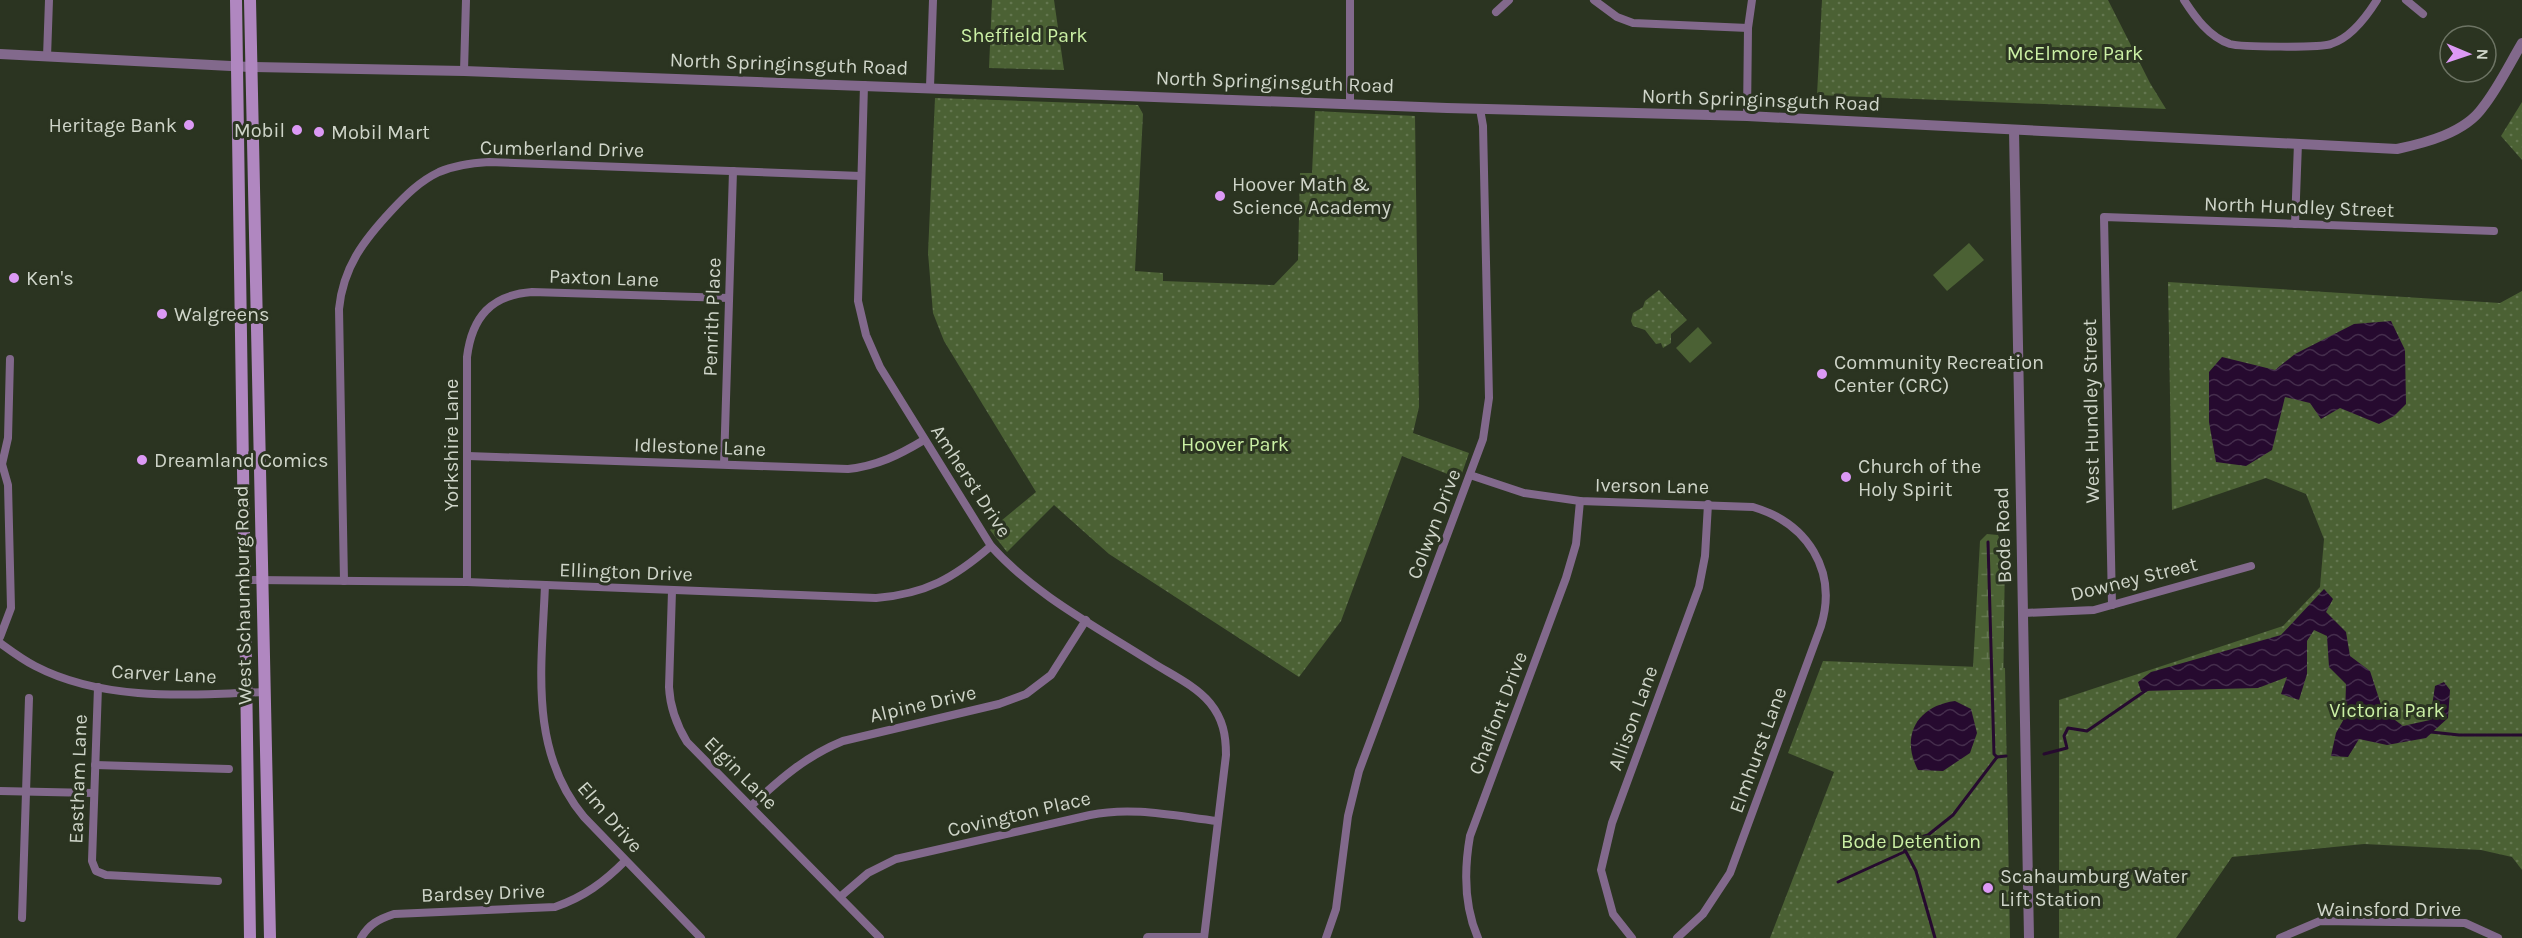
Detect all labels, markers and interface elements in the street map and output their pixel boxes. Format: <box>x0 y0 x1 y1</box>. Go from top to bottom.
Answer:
park label: Sheffield Park <box>960 24 1088 47</box>
north arrow <box>2438 24 2498 84</box>
park label: McElmore Park <box>2007 42 2143 65</box>
street label: North Springinsguth Road <box>669 48 909 80</box>
text: N <box>2473 48 2492 61</box>
street label: North Springinsguth Road <box>1155 66 1395 98</box>
street label: North Springinsguth Road <box>1641 84 1881 116</box>
place label: Heritage Bank <box>49 114 177 137</box>
marker: Heritage Bank <box>182 118 196 132</box>
place label: Mobil <box>234 119 285 142</box>
place label: Mobil Mart <box>331 121 430 144</box>
marker: Mobil <box>290 123 304 137</box>
marker: Mobil Mart <box>312 125 326 139</box>
street label: Cumberland Drive <box>480 136 644 162</box>
place label: Hoover Math & Science Academy <box>1232 173 1391 219</box>
marker: Hoover Math & Science Academy <box>1213 189 1227 203</box>
street label: North Hundley Street <box>2203 192 2395 222</box>
street label: Penrith Place <box>698 257 726 377</box>
street label: Paxton Lane <box>548 265 660 291</box>
place label: Ken's <box>26 267 74 290</box>
marker: Ken's <box>7 271 21 285</box>
place label: Walgreens <box>174 303 270 326</box>
marker: Walgreens <box>155 307 169 321</box>
street label: West Hundley Street <box>2078 318 2104 503</box>
place label: Community Recreation Center (CRC) <box>1834 351 2044 397</box>
marker: Community Recreation Center (CRC) <box>1815 367 1829 381</box>
street label: Yorkshire Lane <box>440 379 463 511</box>
street label: Amherst Drive <box>926 421 1016 541</box>
street label: Idlestone Lane <box>634 433 766 461</box>
park label: Hoover Park <box>1181 433 1289 456</box>
place label: Dreamland Comics <box>154 449 328 472</box>
marker: Dreamland Comics <box>135 453 149 467</box>
place label: Church of the Holy Spirit <box>1858 455 1981 501</box>
street label: Colwyn Drive <box>1402 466 1466 582</box>
marker: Church of the Holy Spirit <box>1839 470 1853 484</box>
street label: Iverson Lane <box>1595 474 1709 498</box>
street label: West Schaumburg Road <box>230 485 256 705</box>
street label: Bode Road <box>1990 486 2016 584</box>
street label: Downey Street <box>2068 552 2200 606</box>
street label: Ellington Drive <box>559 558 693 586</box>
street label: Chalfont Drive <box>1464 648 1532 778</box>
street label: Carver Lane <box>111 660 217 688</box>
street label: Allison Lane <box>1603 663 1663 773</box>
street label: Alpine Drive <box>868 681 978 727</box>
street label: Elmhurst Lane <box>1725 684 1791 816</box>
park label: Victoria Park <box>2329 699 2445 722</box>
street label: Eastham Lane <box>64 714 92 844</box>
street label: Elgin Lane <box>700 732 782 814</box>
street label: Elm Drive <box>573 777 647 857</box>
street label: Covington Place <box>945 786 1093 842</box>
park label: Bode Detention <box>1841 830 1981 853</box>
place label: Scahaumburg Water Lift Station <box>2000 865 2188 911</box>
street label: Bardsey Drive <box>421 879 545 907</box>
marker: Scahaumburg Water Lift Station <box>1981 881 1995 895</box>
street label: Wainsford Drive <box>2317 898 2461 921</box>

